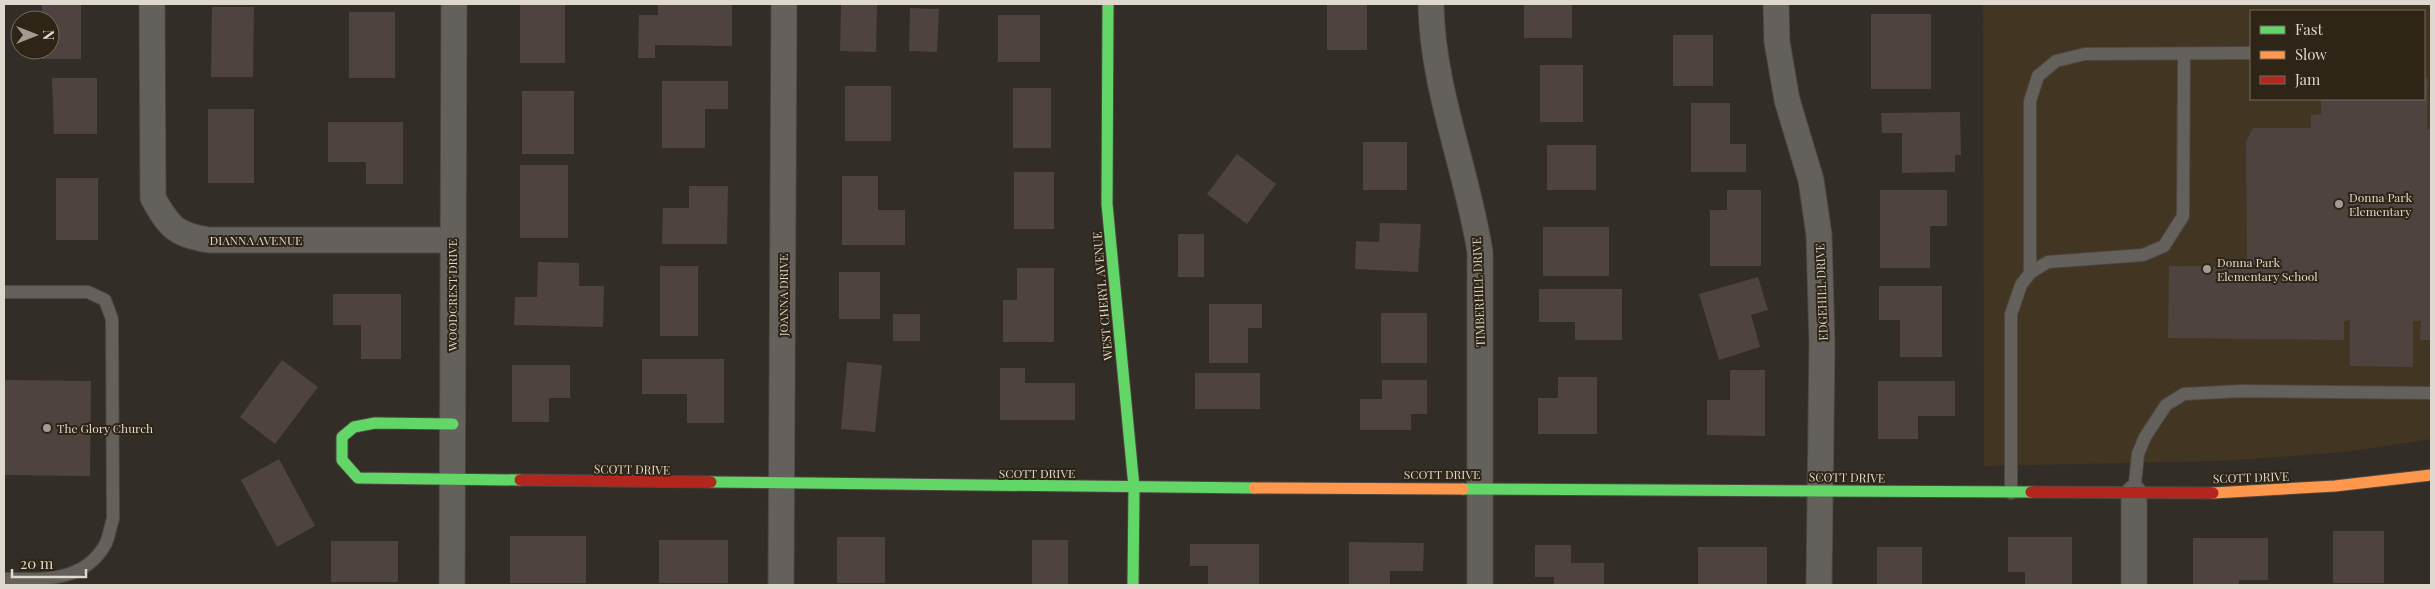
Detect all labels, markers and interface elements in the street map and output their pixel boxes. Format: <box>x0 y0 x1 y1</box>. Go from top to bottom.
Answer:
north arrow <box>10 10 60 60</box>
legend <box>2250 10 2425 100</box>
text: Fast <box>2295 19 2324 39</box>
text: N <box>39 30 58 40</box>
text: Slow <box>2295 44 2327 64</box>
text: Jam <box>2294 69 2321 89</box>
place label: Donna Park Elementary <box>2349 189 2412 219</box>
marker: Donna Park Elementary <box>2333 198 2345 210</box>
street label: WEST CHERYL AVENUE <box>1088 231 1116 362</box>
street label: DIANNA AVENUE <box>210 232 302 248</box>
street label: TIMBERHILL DRIVE <box>1468 237 1488 347</box>
street label: WOODCREST DRIVE <box>444 239 460 352</box>
street label: EDGEHILL DRIVE <box>1811 243 1831 341</box>
street label: JOANNA DRIVE <box>775 254 791 337</box>
place label: Donna Park Elementary School <box>2217 254 2318 284</box>
marker: Donna Park Elementary School <box>2201 263 2213 275</box>
place label: The Glory Church <box>57 420 153 436</box>
marker: The Glory Church <box>41 422 53 434</box>
street label: SCOTT DRIVE <box>594 460 670 478</box>
street label: SCOTT DRIVE <box>999 465 1075 481</box>
street label: SCOTT DRIVE <box>1404 466 1480 482</box>
street label: SCOTT DRIVE <box>1809 468 1885 486</box>
street label: SCOTT DRIVE <box>2212 468 2290 486</box>
scale bar <box>12 546 86 578</box>
text: 20 m <box>20 553 54 573</box>

